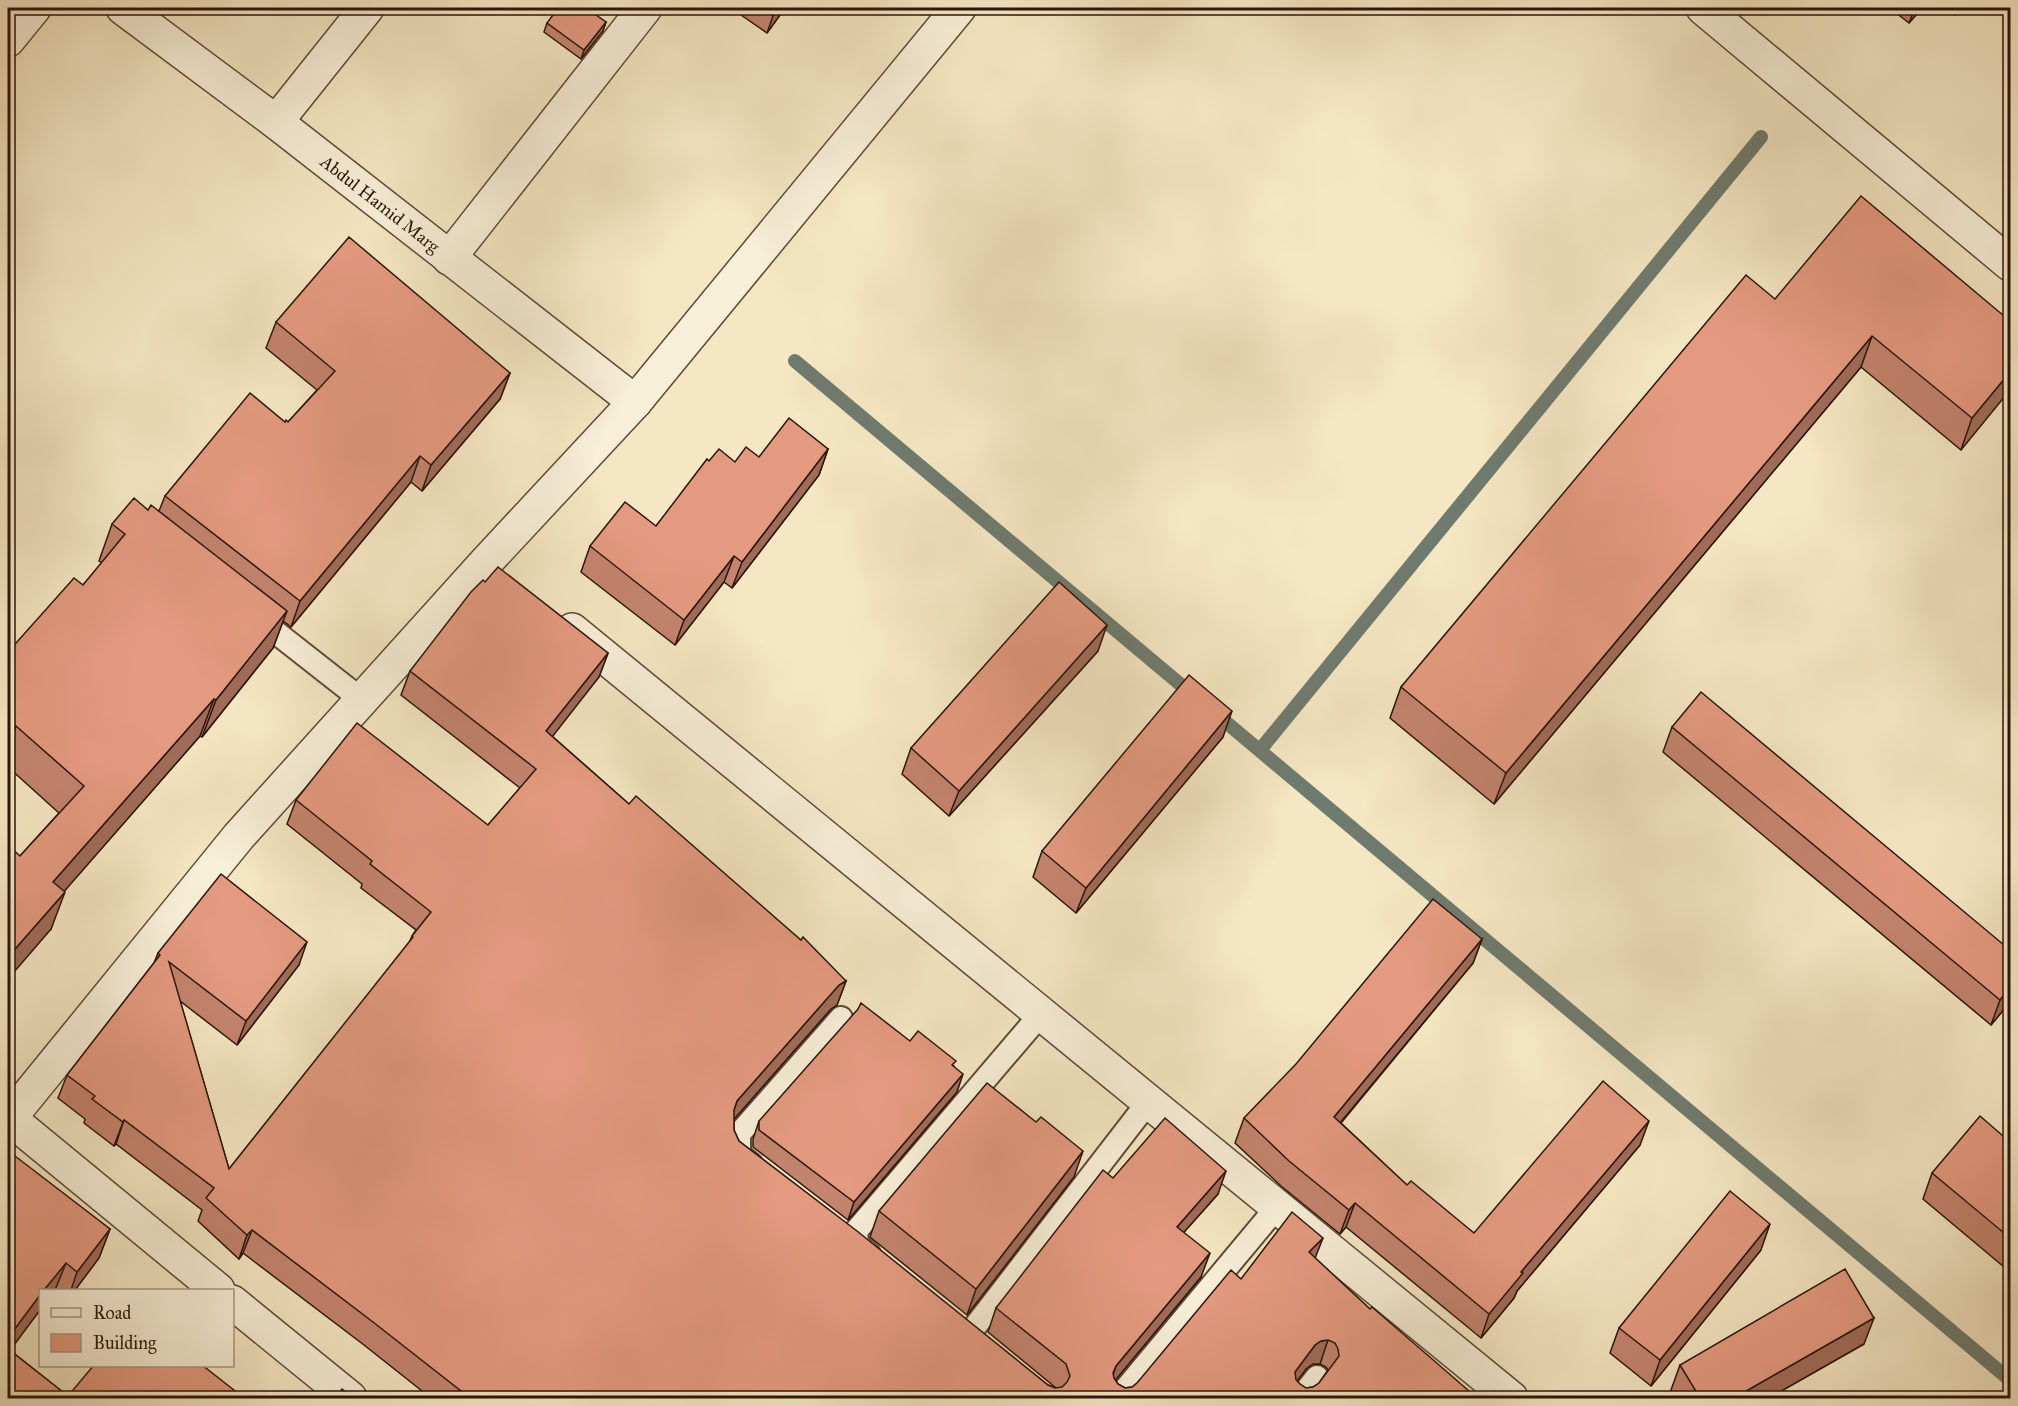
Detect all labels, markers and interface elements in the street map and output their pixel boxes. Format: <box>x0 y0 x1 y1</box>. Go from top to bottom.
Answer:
street label: Abdul Hamid Marg <box>314 150 445 259</box>
legend <box>39 1289 234 1367</box>
text: Road <box>93 1302 131 1324</box>
text: Building <box>93 1332 157 1355</box>

